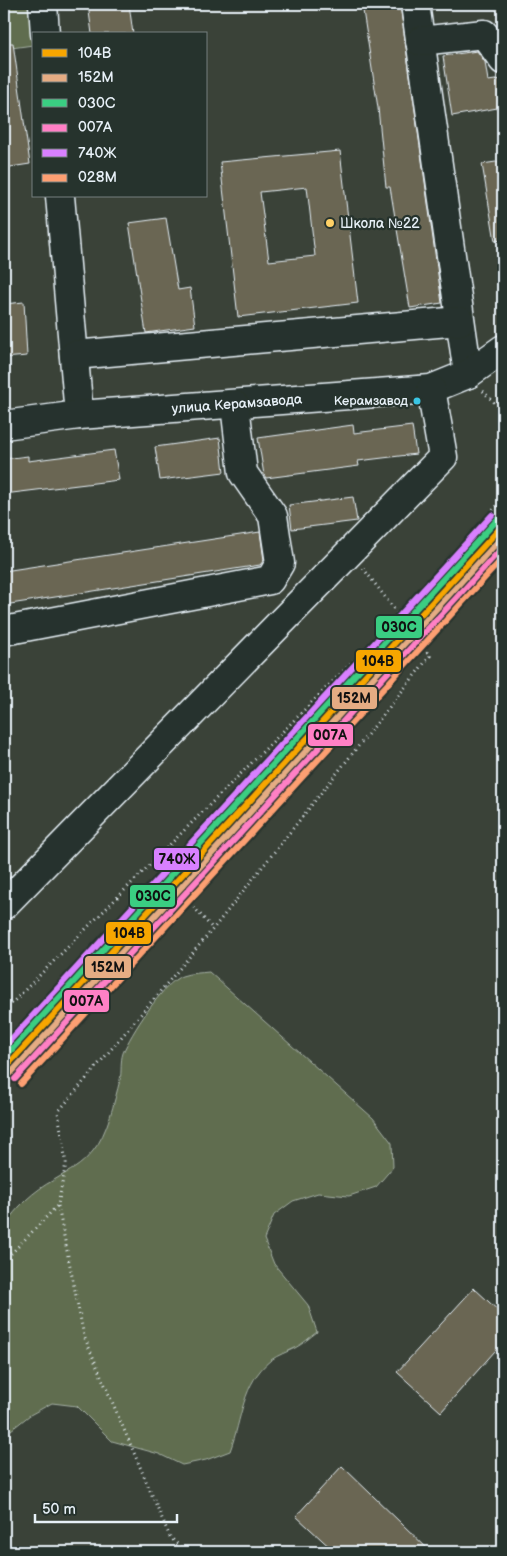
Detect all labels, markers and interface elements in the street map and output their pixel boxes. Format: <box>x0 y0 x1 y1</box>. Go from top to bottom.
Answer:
legend <box>32 32 208 198</box>
text: 104В <box>78 44 112 63</box>
text: 152М <box>78 68 114 87</box>
text: 030C <box>78 94 116 113</box>
text: 007А <box>78 118 113 137</box>
text: 740Ж <box>78 144 116 163</box>
text: 028М <box>78 168 117 187</box>
place label: Школа №22 <box>340 215 420 232</box>
marker: Школа №22 <box>324 217 336 229</box>
street label: улица Керамзавода <box>171 390 304 417</box>
place label: Керамзавод <box>334 393 408 409</box>
marker: Керамзавод <box>412 396 422 406</box>
line badge: 030C <box>375 615 423 639</box>
text: 030C <box>381 619 417 636</box>
line badge: 104В <box>355 649 402 673</box>
text: 104В <box>362 653 394 670</box>
line badge: 152М <box>331 686 378 710</box>
text: 152М <box>337 690 371 707</box>
line badge: 007А <box>307 723 354 747</box>
text: 007А <box>313 727 347 744</box>
line badge: 740Ж <box>153 847 200 871</box>
text: 740Ж <box>158 851 196 868</box>
line badge: 030C <box>129 884 176 908</box>
text: 030C <box>135 888 171 905</box>
line badge: 104В <box>105 921 152 945</box>
text: 104В <box>113 925 145 942</box>
line badge: 152М <box>84 955 132 979</box>
text: 152М <box>91 959 125 976</box>
line badge: 007А <box>63 989 110 1013</box>
text: 007А <box>69 993 103 1010</box>
scale bar <box>35 1491 178 1523</box>
text: 50 m <box>42 1500 76 1519</box>

